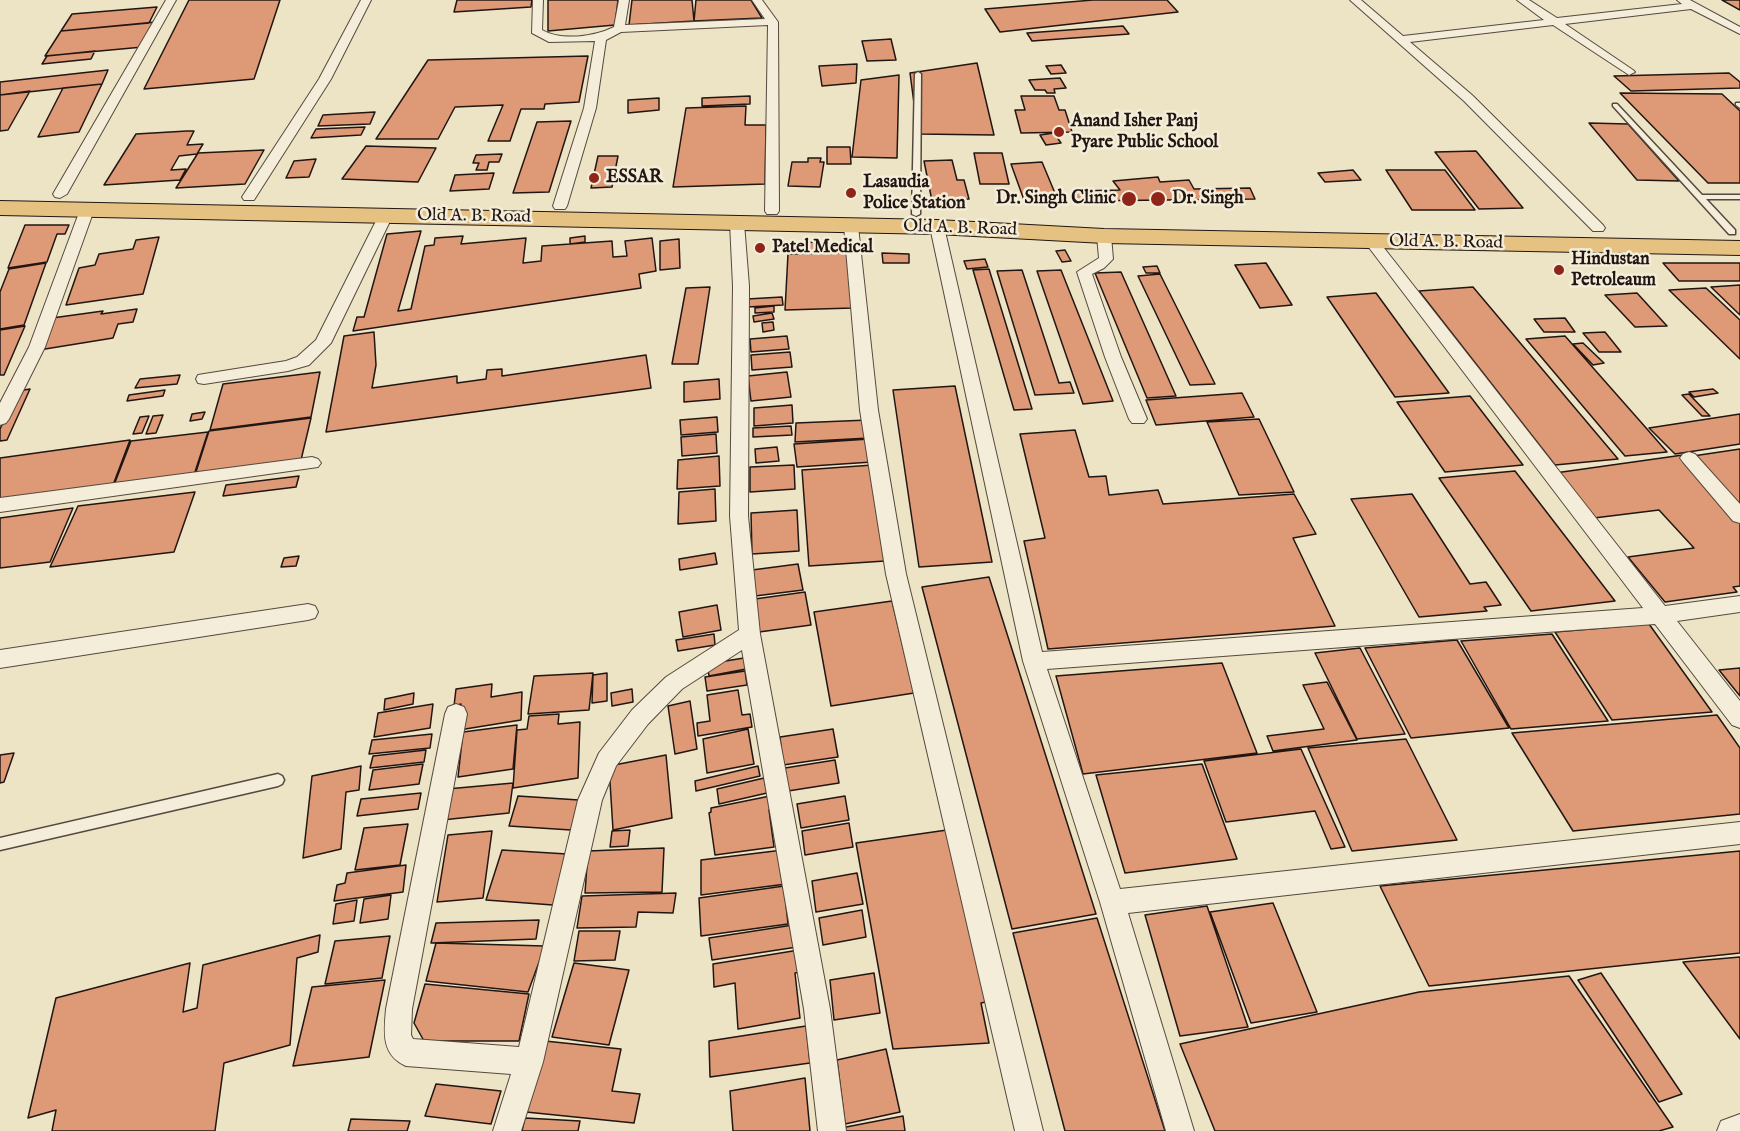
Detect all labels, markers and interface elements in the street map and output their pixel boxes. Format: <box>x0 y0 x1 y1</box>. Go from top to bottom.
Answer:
place label: Anand Isher Panj Pyare Public School <box>1071 111 1218 154</box>
marker: Anand Isher Panj Pyare Public School <box>1052 125 1066 139</box>
place label: ESSAR <box>606 167 663 189</box>
marker: ESSAR <box>587 171 601 185</box>
place label: Lasaudia Police Station <box>863 172 966 214</box>
marker: Lasaudia Police Station <box>844 186 858 200</box>
place label: Dr. Singh Clinic <box>996 188 1116 210</box>
place label: Dr. Singh <box>1172 188 1244 210</box>
marker: Dr. Singh Clinic <box>1120 190 1138 208</box>
marker: Dr. Singh <box>1149 190 1167 208</box>
street label: Old A. B. Road <box>417 205 531 229</box>
street label: Old A. B. Road <box>903 216 1017 242</box>
street label: Old A. B. Road <box>1389 231 1503 255</box>
place label: Patel Medical <box>772 237 873 259</box>
marker: Patel Medical <box>753 241 767 255</box>
place label: Hindustan Petroleaum <box>1571 249 1656 292</box>
marker: Hindustan Petroleaum <box>1552 263 1566 277</box>

